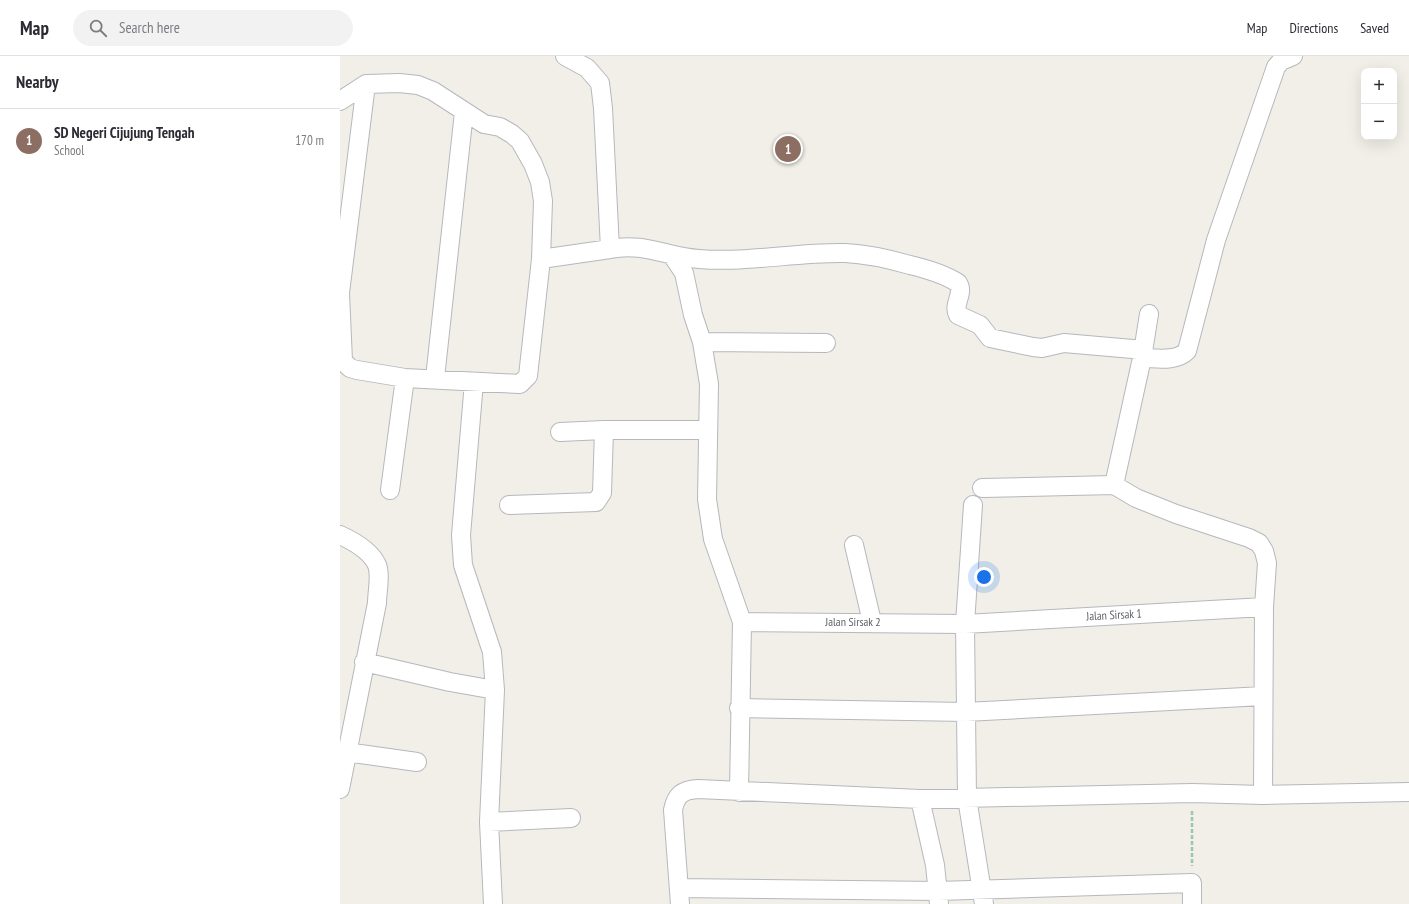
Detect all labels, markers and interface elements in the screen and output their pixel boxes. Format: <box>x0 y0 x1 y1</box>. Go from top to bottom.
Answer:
search box <box>73 10 353 46</box>
text: Map <box>20 16 49 40</box>
icon: search <box>87 17 109 39</box>
text: Search here <box>119 18 180 37</box>
text: Map <box>1247 19 1267 37</box>
text: Directions <box>1289 19 1338 37</box>
text: Saved <box>1360 19 1389 37</box>
map controls <box>1361 68 1397 140</box>
button: + <box>1361 68 1397 104</box>
text: Nearby <box>16 71 59 93</box>
button: − <box>1361 104 1397 140</box>
text: SD Negeri Cijujung Tengah <box>54 123 194 142</box>
text: 1 <box>26 132 32 149</box>
text: 170 m <box>295 132 324 149</box>
pin: 1 <box>775 134 801 164</box>
text: School <box>54 142 84 159</box>
your location <box>974 567 994 587</box>
street label: Jalan Sirsak 1 <box>1085 606 1142 623</box>
street label: Jalan Sirsak 2 <box>824 614 881 629</box>

